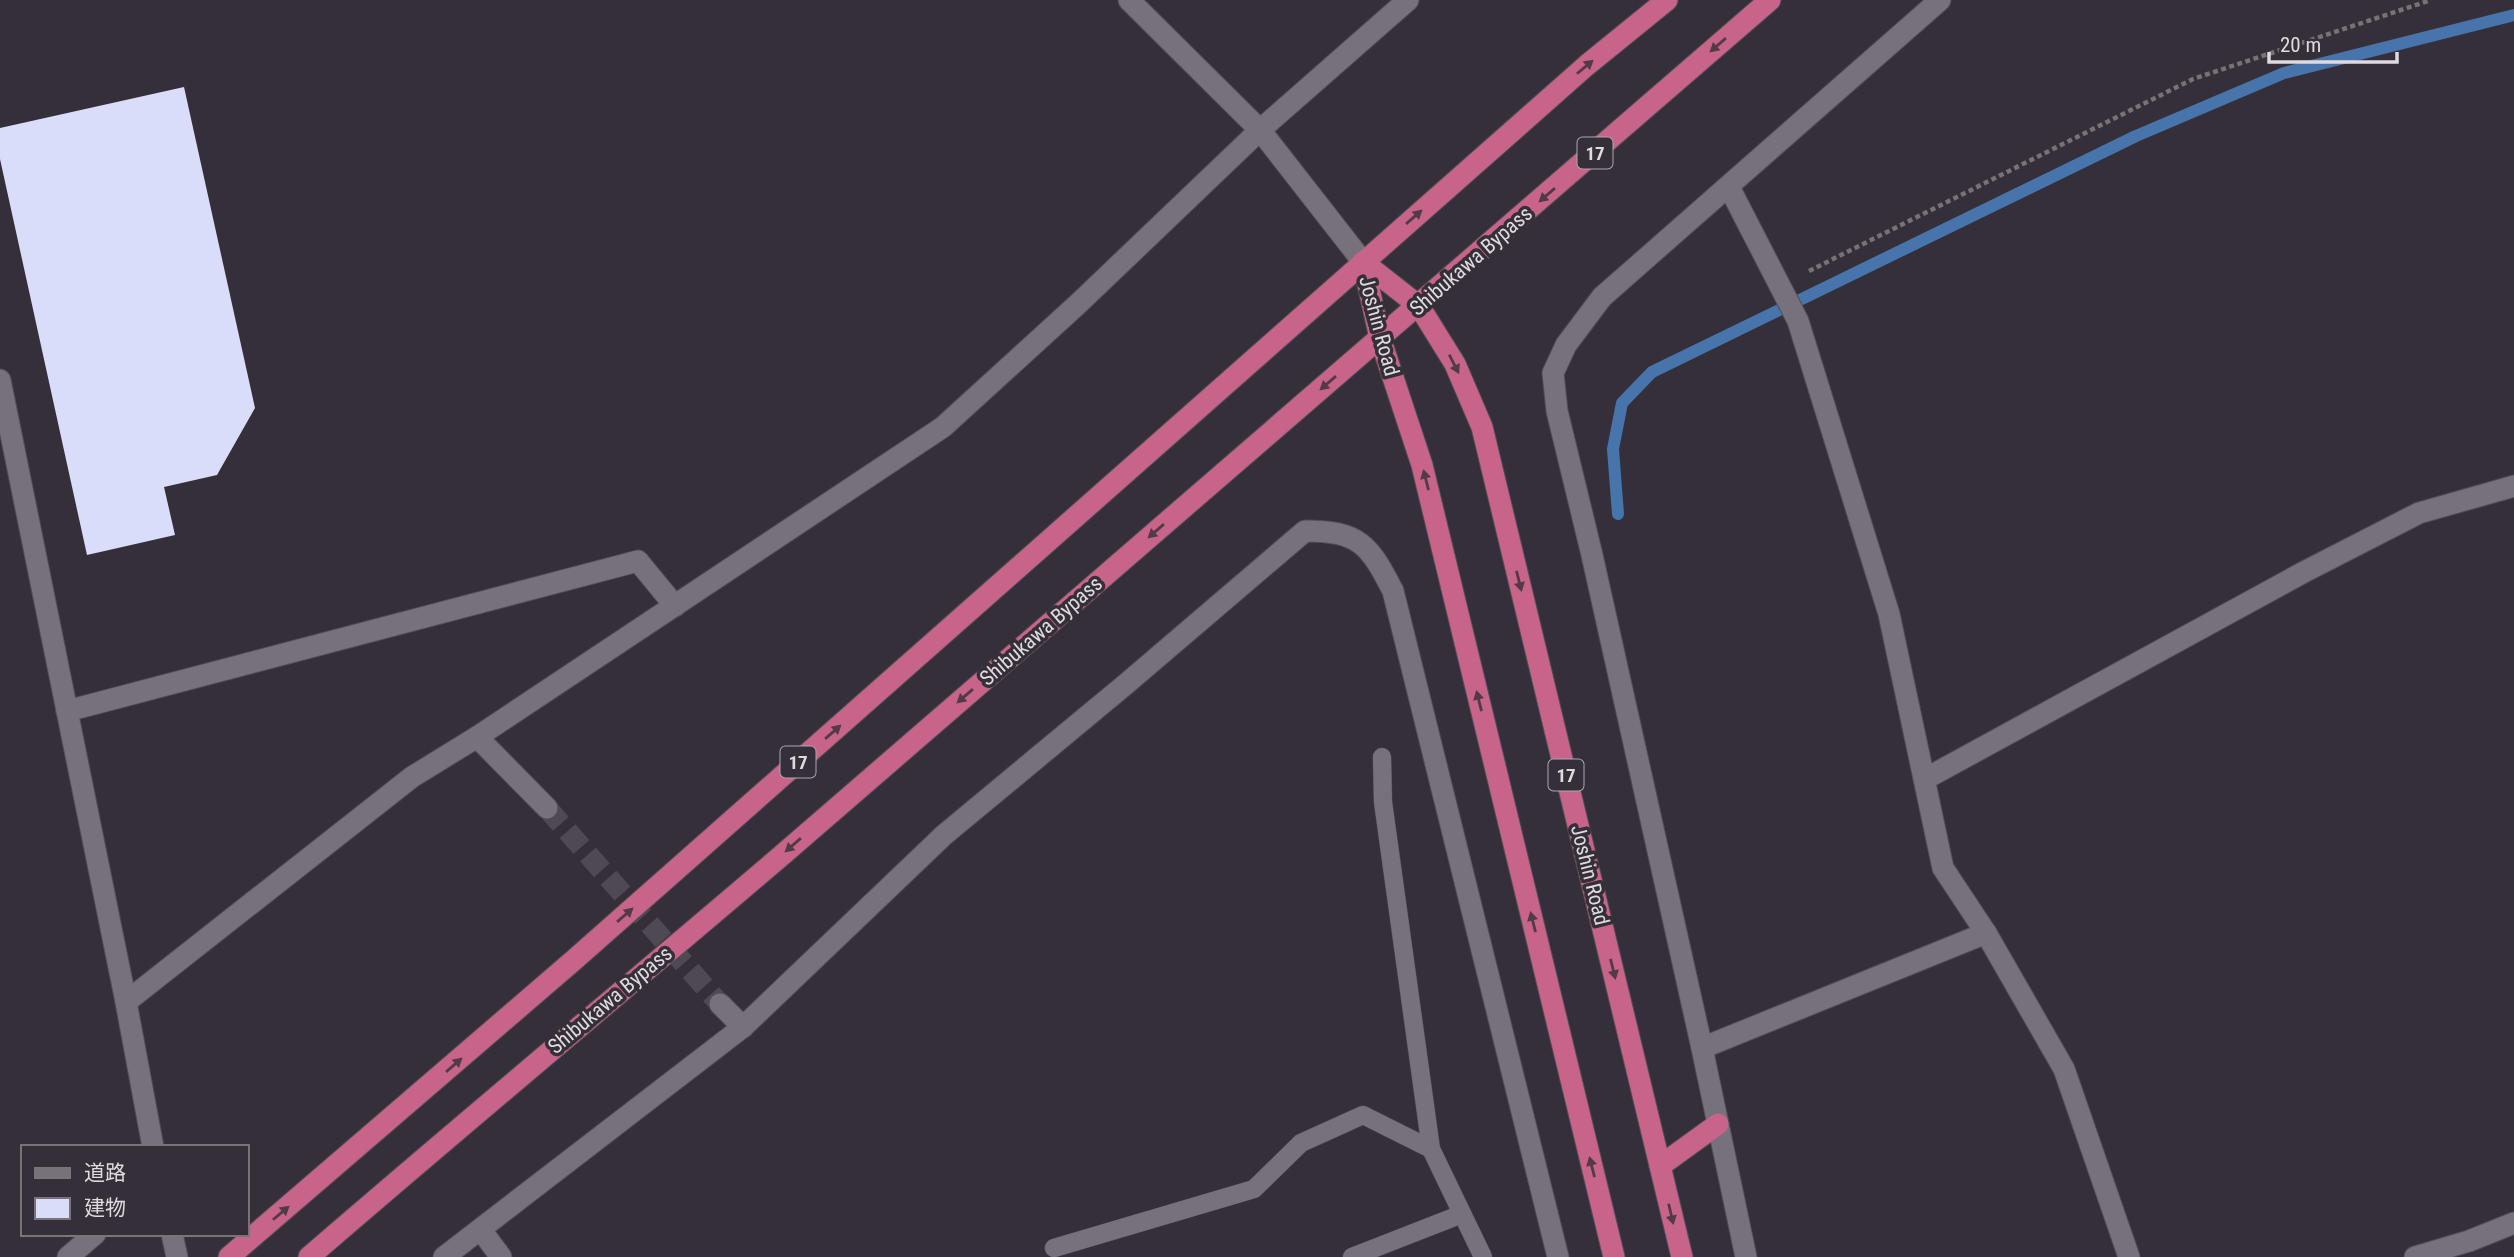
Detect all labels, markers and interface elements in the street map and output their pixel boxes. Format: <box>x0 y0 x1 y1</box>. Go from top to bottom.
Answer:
scale bar <box>2269 21 2397 65</box>
text: 20 m <box>2280 33 2321 57</box>
one-way arrow <box>1709 37 1727 53</box>
one-way arrow <box>1576 60 1594 75</box>
road number: 17 <box>1578 138 1612 168</box>
one-way arrow <box>1538 187 1556 203</box>
street label: Shibukawa Bypass <box>1405 201 1537 321</box>
one-way arrow <box>1405 209 1423 225</box>
street label: Joshin Road <box>1354 273 1404 379</box>
one-way arrow <box>1449 354 1460 374</box>
one-way arrow <box>1319 375 1337 391</box>
one-way arrow <box>1420 469 1431 491</box>
one-way arrow <box>1147 523 1165 539</box>
street label: Shibukawa Bypass <box>975 571 1107 691</box>
one-way arrow <box>1514 571 1525 593</box>
one-way arrow <box>957 688 974 703</box>
one-way arrow <box>1473 690 1484 712</box>
one-way arrow <box>824 724 842 740</box>
road number: 17 <box>780 747 816 778</box>
road number: 17 <box>1548 760 1584 790</box>
street label: Joshin Road <box>1566 822 1614 928</box>
one-way arrow <box>785 837 802 852</box>
one-way arrow <box>616 907 634 923</box>
one-way arrow <box>1527 911 1538 933</box>
street label: Shibukawa Bypass <box>543 941 677 1059</box>
one-way arrow <box>1607 958 1618 980</box>
one-way arrow <box>445 1057 463 1073</box>
legend <box>21 1145 248 1236</box>
one-way arrow <box>1586 1156 1597 1178</box>
text: 道路 <box>84 1161 126 1185</box>
text: 建物 <box>84 1196 126 1220</box>
one-way arrow <box>1666 1203 1677 1225</box>
one-way arrow <box>273 1206 290 1221</box>

